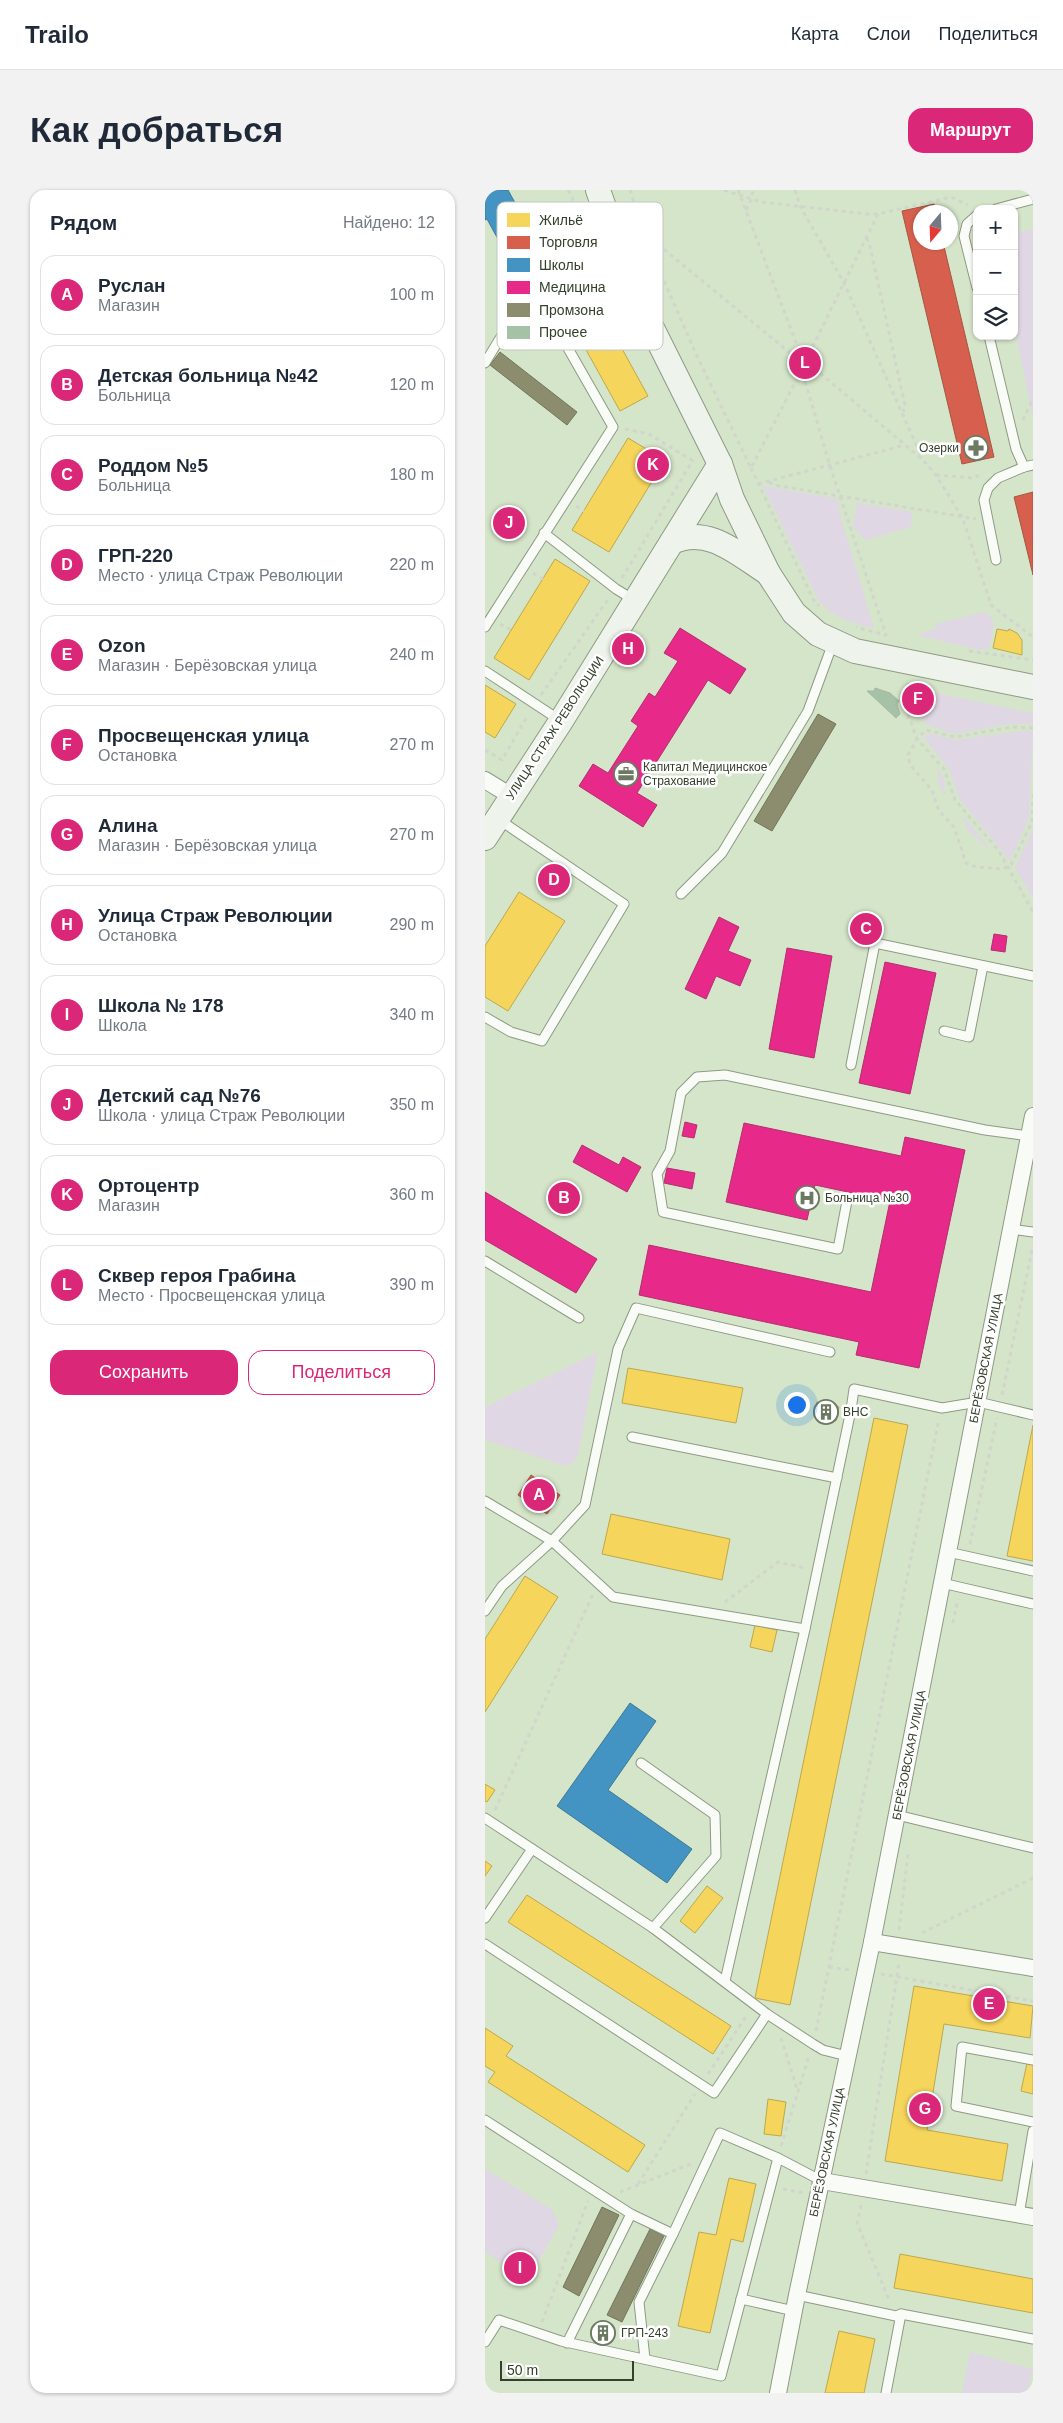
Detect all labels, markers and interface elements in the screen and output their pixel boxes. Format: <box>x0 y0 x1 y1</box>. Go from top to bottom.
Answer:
text: Trailo <box>25 21 89 48</box>
text: Карта <box>791 24 839 44</box>
text: Слои <box>867 24 911 44</box>
text: Поделиться <box>939 24 1038 44</box>
button: Маршрут <box>908 108 1033 153</box>
text: Как добраться <box>30 110 283 149</box>
legend <box>497 202 663 350</box>
north arrow <box>913 205 958 250</box>
map controls <box>973 205 1018 340</box>
button: + <box>973 205 1018 250</box>
text: Рядом <box>50 211 117 234</box>
text: Жильё <box>539 212 583 228</box>
text: Найдено: 12 <box>343 214 435 231</box>
text: Торговля <box>539 234 597 250</box>
button: − <box>973 250 1018 295</box>
text: Школы <box>539 257 584 273</box>
text: Руслан <box>98 275 165 296</box>
text: Медицина <box>539 279 606 295</box>
text: A <box>61 286 73 303</box>
text: 100 m <box>390 286 434 303</box>
button: layers <box>973 295 1018 340</box>
text: Магазин <box>98 297 160 314</box>
text: Промзона <box>539 302 604 318</box>
text: Прочее <box>539 324 587 340</box>
pin: L <box>789 344 821 382</box>
text: Детская больница №42 <box>98 365 318 386</box>
text: B <box>61 376 73 393</box>
text: 120 m <box>390 376 434 393</box>
text: Больница <box>98 387 171 404</box>
pharmacy icon: Озерки <box>963 435 989 461</box>
place label: Озерки <box>919 441 959 455</box>
pin: K <box>637 446 669 484</box>
text: Роддом №5 <box>98 455 208 476</box>
text: C <box>61 466 73 483</box>
text: 180 m <box>390 466 434 483</box>
text: Больница <box>98 477 171 494</box>
pin: J <box>493 504 525 542</box>
text: ГРП-220 <box>98 545 173 566</box>
text: D <box>61 556 73 573</box>
text: 220 m <box>390 556 434 573</box>
text: Место · улица Страж Революции <box>98 567 343 584</box>
pin: H <box>612 630 644 668</box>
text: Ozon <box>98 635 146 656</box>
text: E <box>62 646 72 663</box>
text: 240 m <box>390 646 434 663</box>
street label: УЛИЦА СТРАЖ РЕВОЛЮЦИИ <box>503 654 607 802</box>
text: Магазин · Берёзовская улица <box>98 657 317 674</box>
pin: F <box>902 680 934 718</box>
text: Просвещенская улица <box>98 725 309 746</box>
text: F <box>62 736 72 753</box>
text: 270 m <box>390 736 434 753</box>
text: Остановка <box>98 747 177 764</box>
place label: Капитал Медицинское Страхование <box>643 760 768 788</box>
office icon: Капитал Медицинское Страхование <box>613 761 639 787</box>
text: Алина <box>98 815 158 836</box>
text: G <box>61 826 73 843</box>
text: 270 m <box>390 826 434 843</box>
text: Магазин · Берёзовская улица <box>98 837 317 854</box>
pin: D <box>538 861 570 899</box>
text: Улица Страж Революции <box>98 905 333 926</box>
pin: C <box>850 910 882 948</box>
text: H <box>61 916 73 933</box>
text: 290 m <box>390 916 434 933</box>
text: Остановка <box>98 927 177 944</box>
text: Школа № 178 <box>98 995 224 1016</box>
text: I <box>65 1006 69 1023</box>
text: 340 m <box>390 1006 434 1023</box>
text: Школа <box>98 1017 147 1034</box>
text: Детский сад №76 <box>98 1085 261 1106</box>
text: J <box>63 1096 71 1113</box>
text: 350 m <box>390 1096 434 1113</box>
text: Школа · улица Страж Революции <box>98 1107 345 1124</box>
text: Ортоцентр <box>98 1175 199 1196</box>
pin: B <box>548 1179 580 1217</box>
hospital icon: Больница №30 <box>794 1185 820 1211</box>
text: K <box>61 1186 73 1203</box>
text: 360 m <box>390 1186 434 1203</box>
place label: Больница №30 <box>825 1191 909 1205</box>
text: Магазин <box>98 1197 160 1214</box>
text: Сквер героя Грабина <box>98 1265 296 1286</box>
text: L <box>62 1276 72 1293</box>
text: 390 m <box>390 1276 434 1293</box>
text: Место · Просвещенская улица <box>98 1287 325 1304</box>
street label: БЕРЁЗОВСКАЯ УЛИЦА <box>967 1292 1005 1424</box>
button: Сохранить <box>50 1350 238 1395</box>
button: Поделиться <box>248 1350 435 1395</box>
your location <box>784 1392 810 1418</box>
building icon: ВНС <box>813 1399 839 1425</box>
place label: ВНС <box>843 1405 869 1419</box>
pin: A <box>523 1476 555 1514</box>
street label: БЕРЁЗОВСКАЯ УЛИЦА <box>890 1689 928 1821</box>
pin: E <box>973 1985 1005 2023</box>
street label: БЕРЁЗОВСКАЯ УЛИЦА <box>806 2086 848 2218</box>
pin: G <box>909 2090 941 2128</box>
pin: I <box>504 2249 536 2287</box>
building icon: ГРП-243 <box>590 2320 616 2346</box>
place label: ГРП-243 <box>621 2326 668 2340</box>
scale bar <box>500 2358 634 2381</box>
text: 50 m <box>507 2362 538 2378</box>

